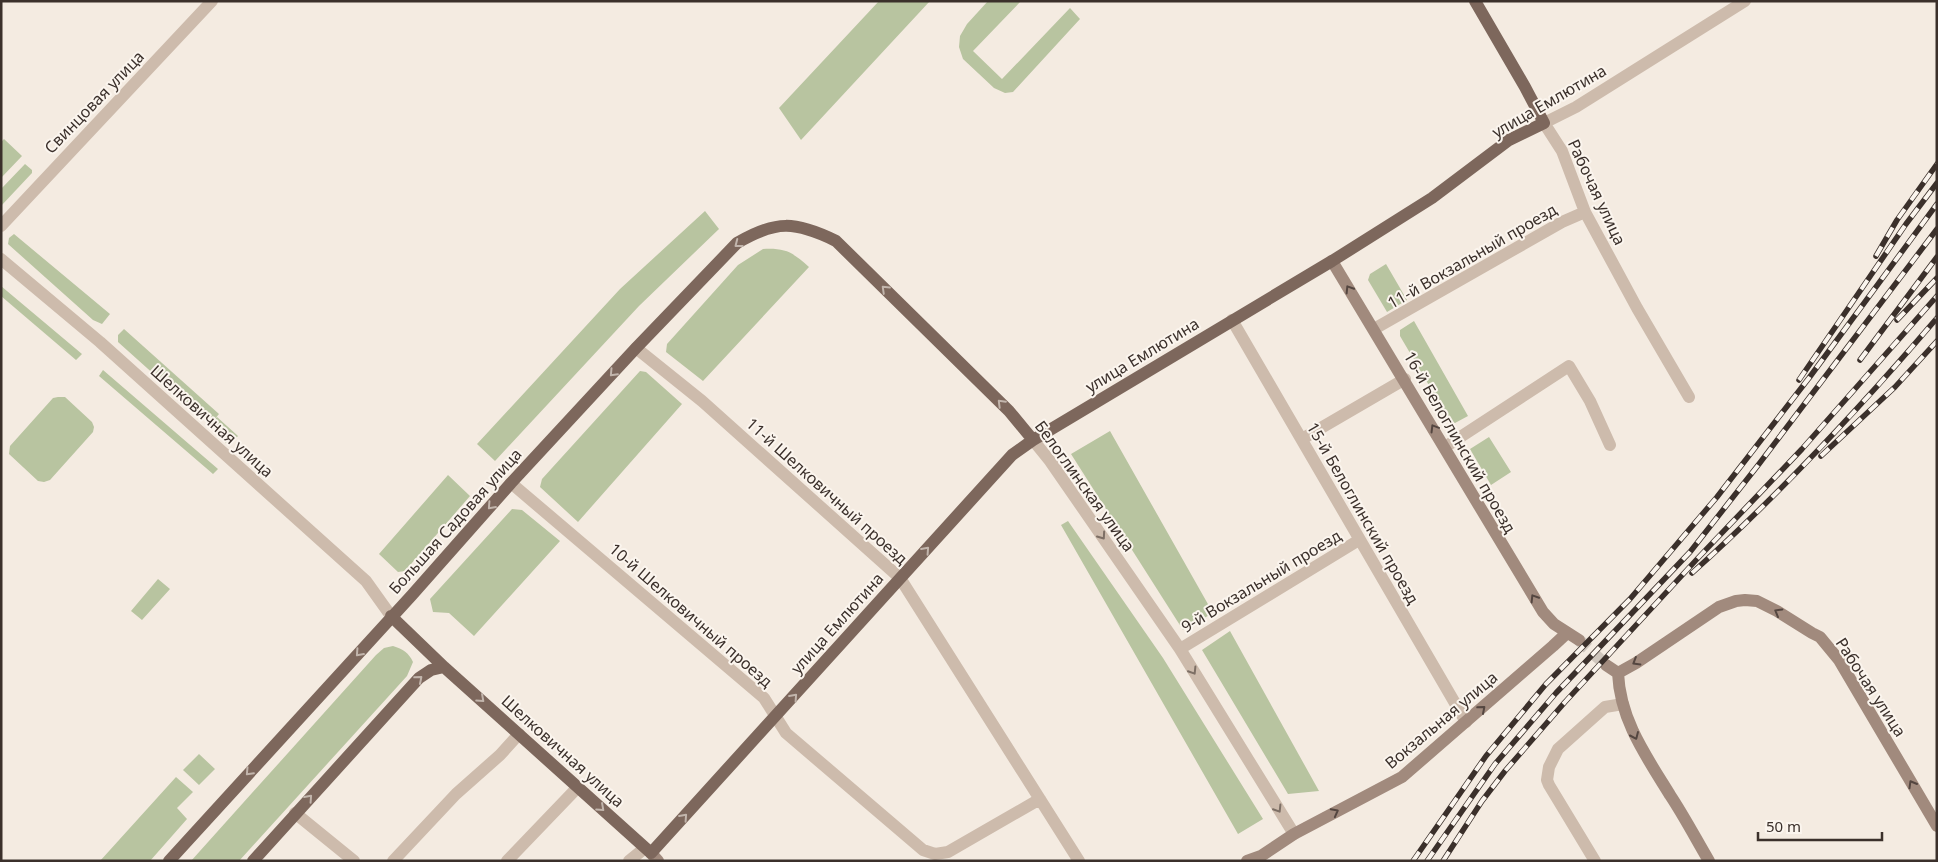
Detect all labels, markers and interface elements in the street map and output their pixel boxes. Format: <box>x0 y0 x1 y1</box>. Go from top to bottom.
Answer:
street label: Свинцовая улица <box>39 46 149 158</box>
street label: улица Емлютина <box>1488 59 1610 143</box>
street label: Рабочая улица <box>1563 136 1631 248</box>
street label: 11-й Вокзальный проезд <box>1383 198 1561 314</box>
one-way arrow <box>734 238 744 247</box>
one-way arrow <box>1346 285 1355 294</box>
one-way arrow <box>882 286 891 295</box>
street label: улица Емлютина <box>1081 312 1203 398</box>
street label: 16-й Белоглинский проезд <box>1399 347 1521 537</box>
street label: Шелковичная улица <box>146 360 278 482</box>
one-way arrow <box>610 368 619 377</box>
one-way arrow <box>998 400 1007 409</box>
street label: 11-й Шелковичный проезд <box>742 413 912 570</box>
street label: Белоглинская улица <box>1030 416 1140 556</box>
street label: 15-й Белоглинский проезд <box>1302 418 1424 608</box>
one-way arrow <box>1430 424 1440 433</box>
street label: Большая Садовая улица <box>384 443 526 599</box>
one-way arrow <box>488 500 497 509</box>
street label: 9-й Вокзальный проезд <box>1177 524 1345 638</box>
one-way arrow <box>1096 530 1105 540</box>
street label: 10-й Шелковичный проезд <box>605 538 778 692</box>
one-way arrow <box>920 546 929 555</box>
street label: улица Емлютина <box>786 568 888 678</box>
one-way arrow <box>1530 594 1540 603</box>
one-way arrow <box>1774 608 1783 618</box>
street label: Рабочая улица <box>1831 633 1911 741</box>
one-way arrow <box>356 647 365 656</box>
one-way arrow <box>1633 656 1642 666</box>
one-way arrow <box>1187 665 1196 674</box>
street label: Вокзальная улица <box>1380 666 1502 774</box>
one-way arrow <box>413 676 422 685</box>
street label: Шелковичная улица <box>497 690 629 812</box>
one-way arrow <box>475 693 484 702</box>
one-way arrow <box>788 693 797 702</box>
one-way arrow <box>1476 706 1485 715</box>
one-way arrow <box>1629 731 1639 740</box>
one-way arrow <box>246 766 255 775</box>
one-way arrow <box>1909 780 1919 789</box>
one-way arrow <box>303 795 312 804</box>
one-way arrow <box>596 802 605 811</box>
one-way arrow <box>1272 804 1282 813</box>
one-way arrow <box>1330 808 1339 818</box>
scale bar <box>1758 810 1882 842</box>
one-way arrow <box>678 813 687 822</box>
text: 50 m <box>1766 816 1801 836</box>

